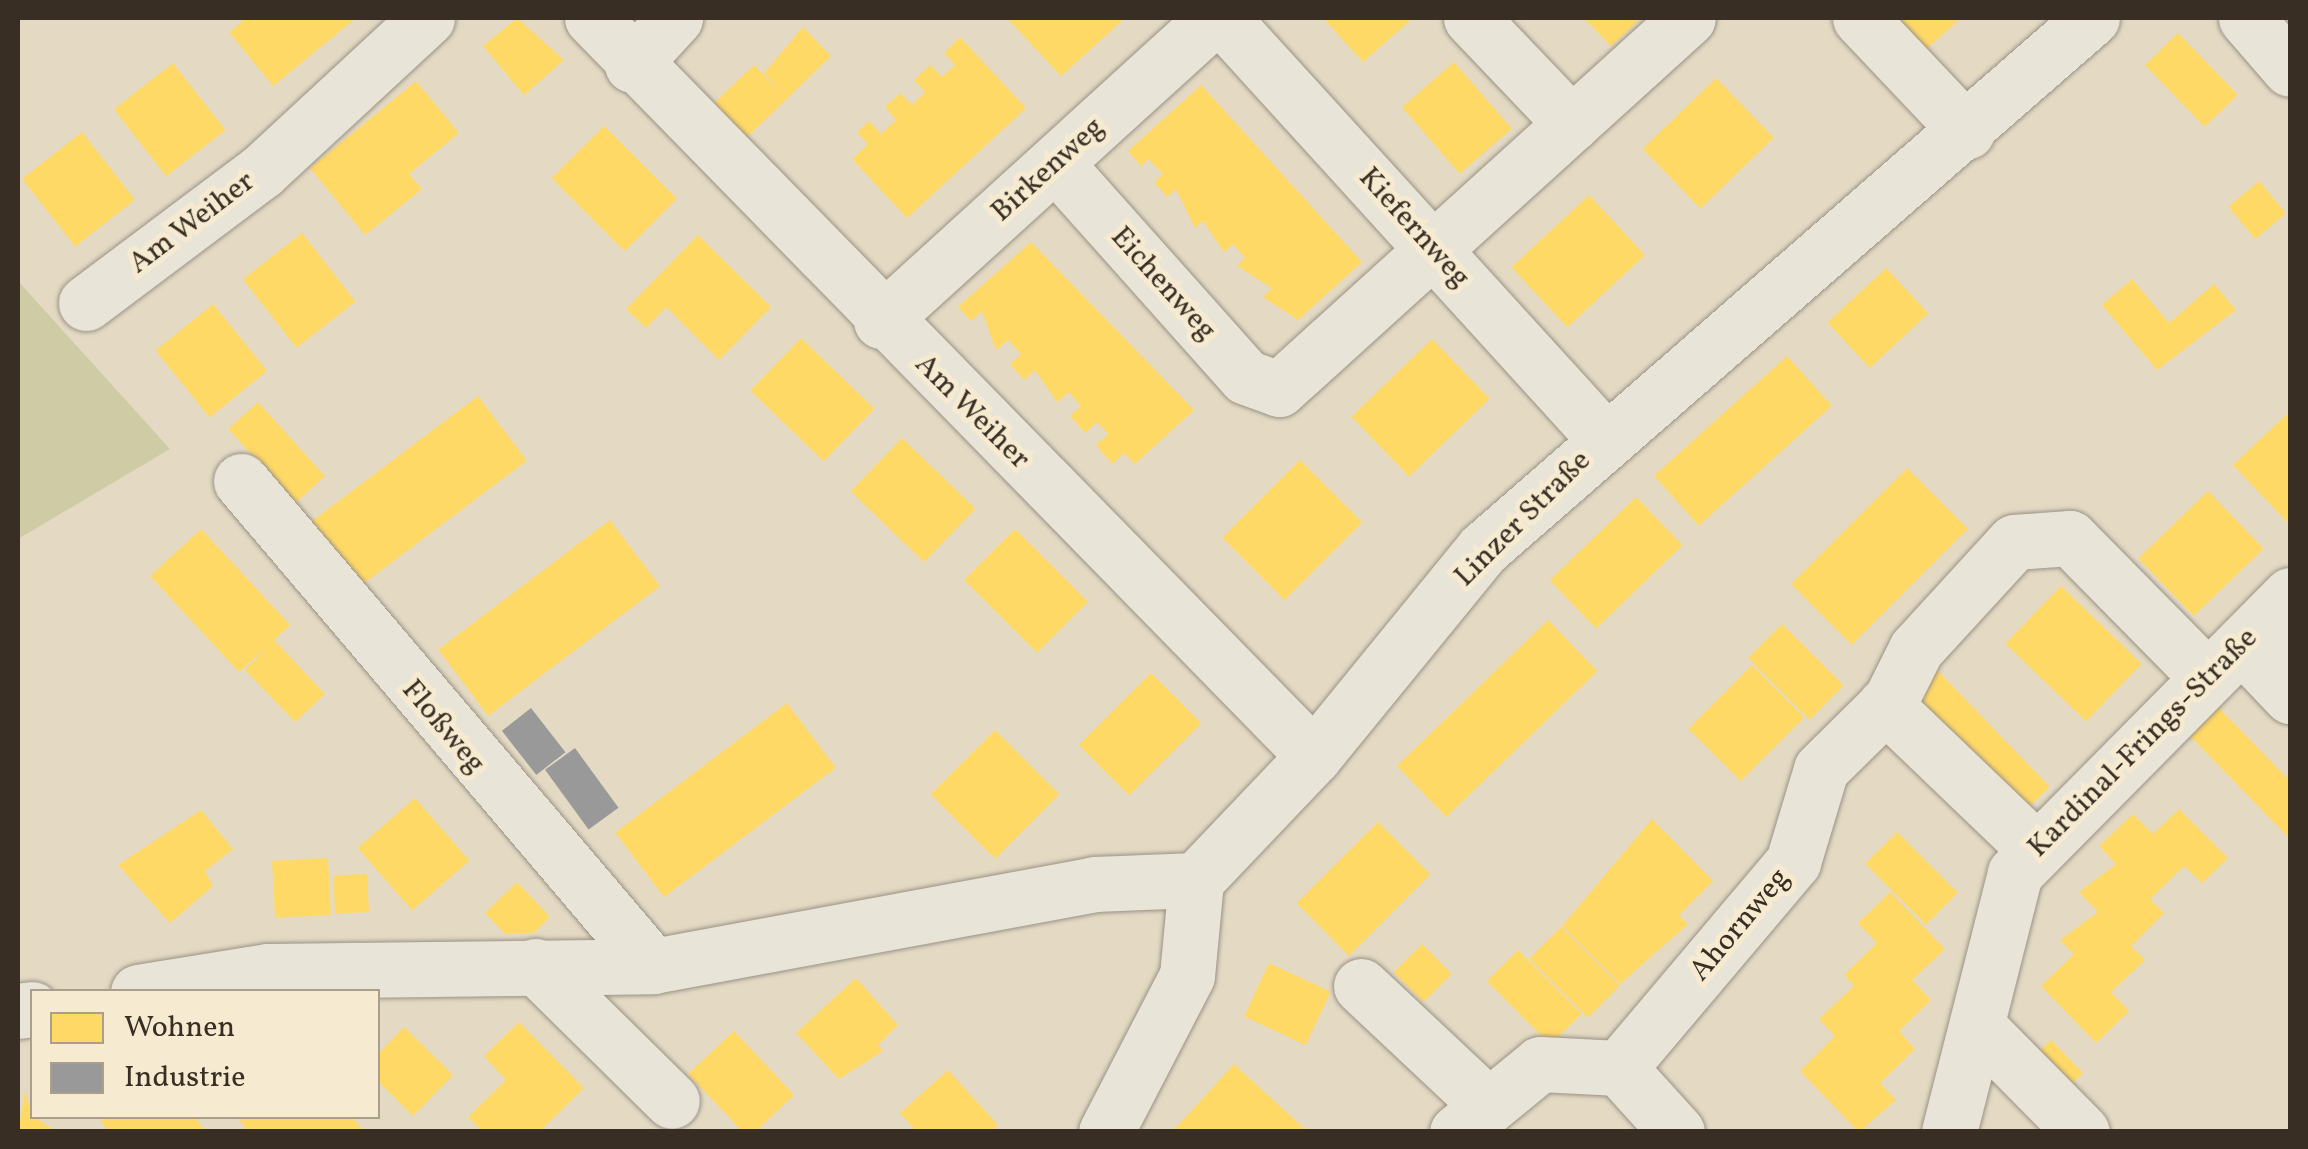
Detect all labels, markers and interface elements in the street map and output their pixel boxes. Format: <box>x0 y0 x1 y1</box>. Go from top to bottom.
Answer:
street label: Birkenweg <box>984 110 1112 230</box>
street label: Kiefernweg <box>1350 160 1478 296</box>
street label: Am Weiher <box>122 164 262 282</box>
street label: Eichenweg <box>1102 220 1224 348</box>
street label: Am Weiher <box>906 346 1038 478</box>
street label: Linzer Straße <box>1447 443 1599 595</box>
street label: Kardinal-Frings-Straße <box>2021 621 2265 865</box>
street label: Floßweg <box>393 673 493 781</box>
street label: Ahornweg <box>1682 861 1798 989</box>
legend <box>30 989 380 1119</box>
text: Wohnen <box>124 1007 235 1049</box>
text: Industrie <box>124 1057 246 1099</box>

